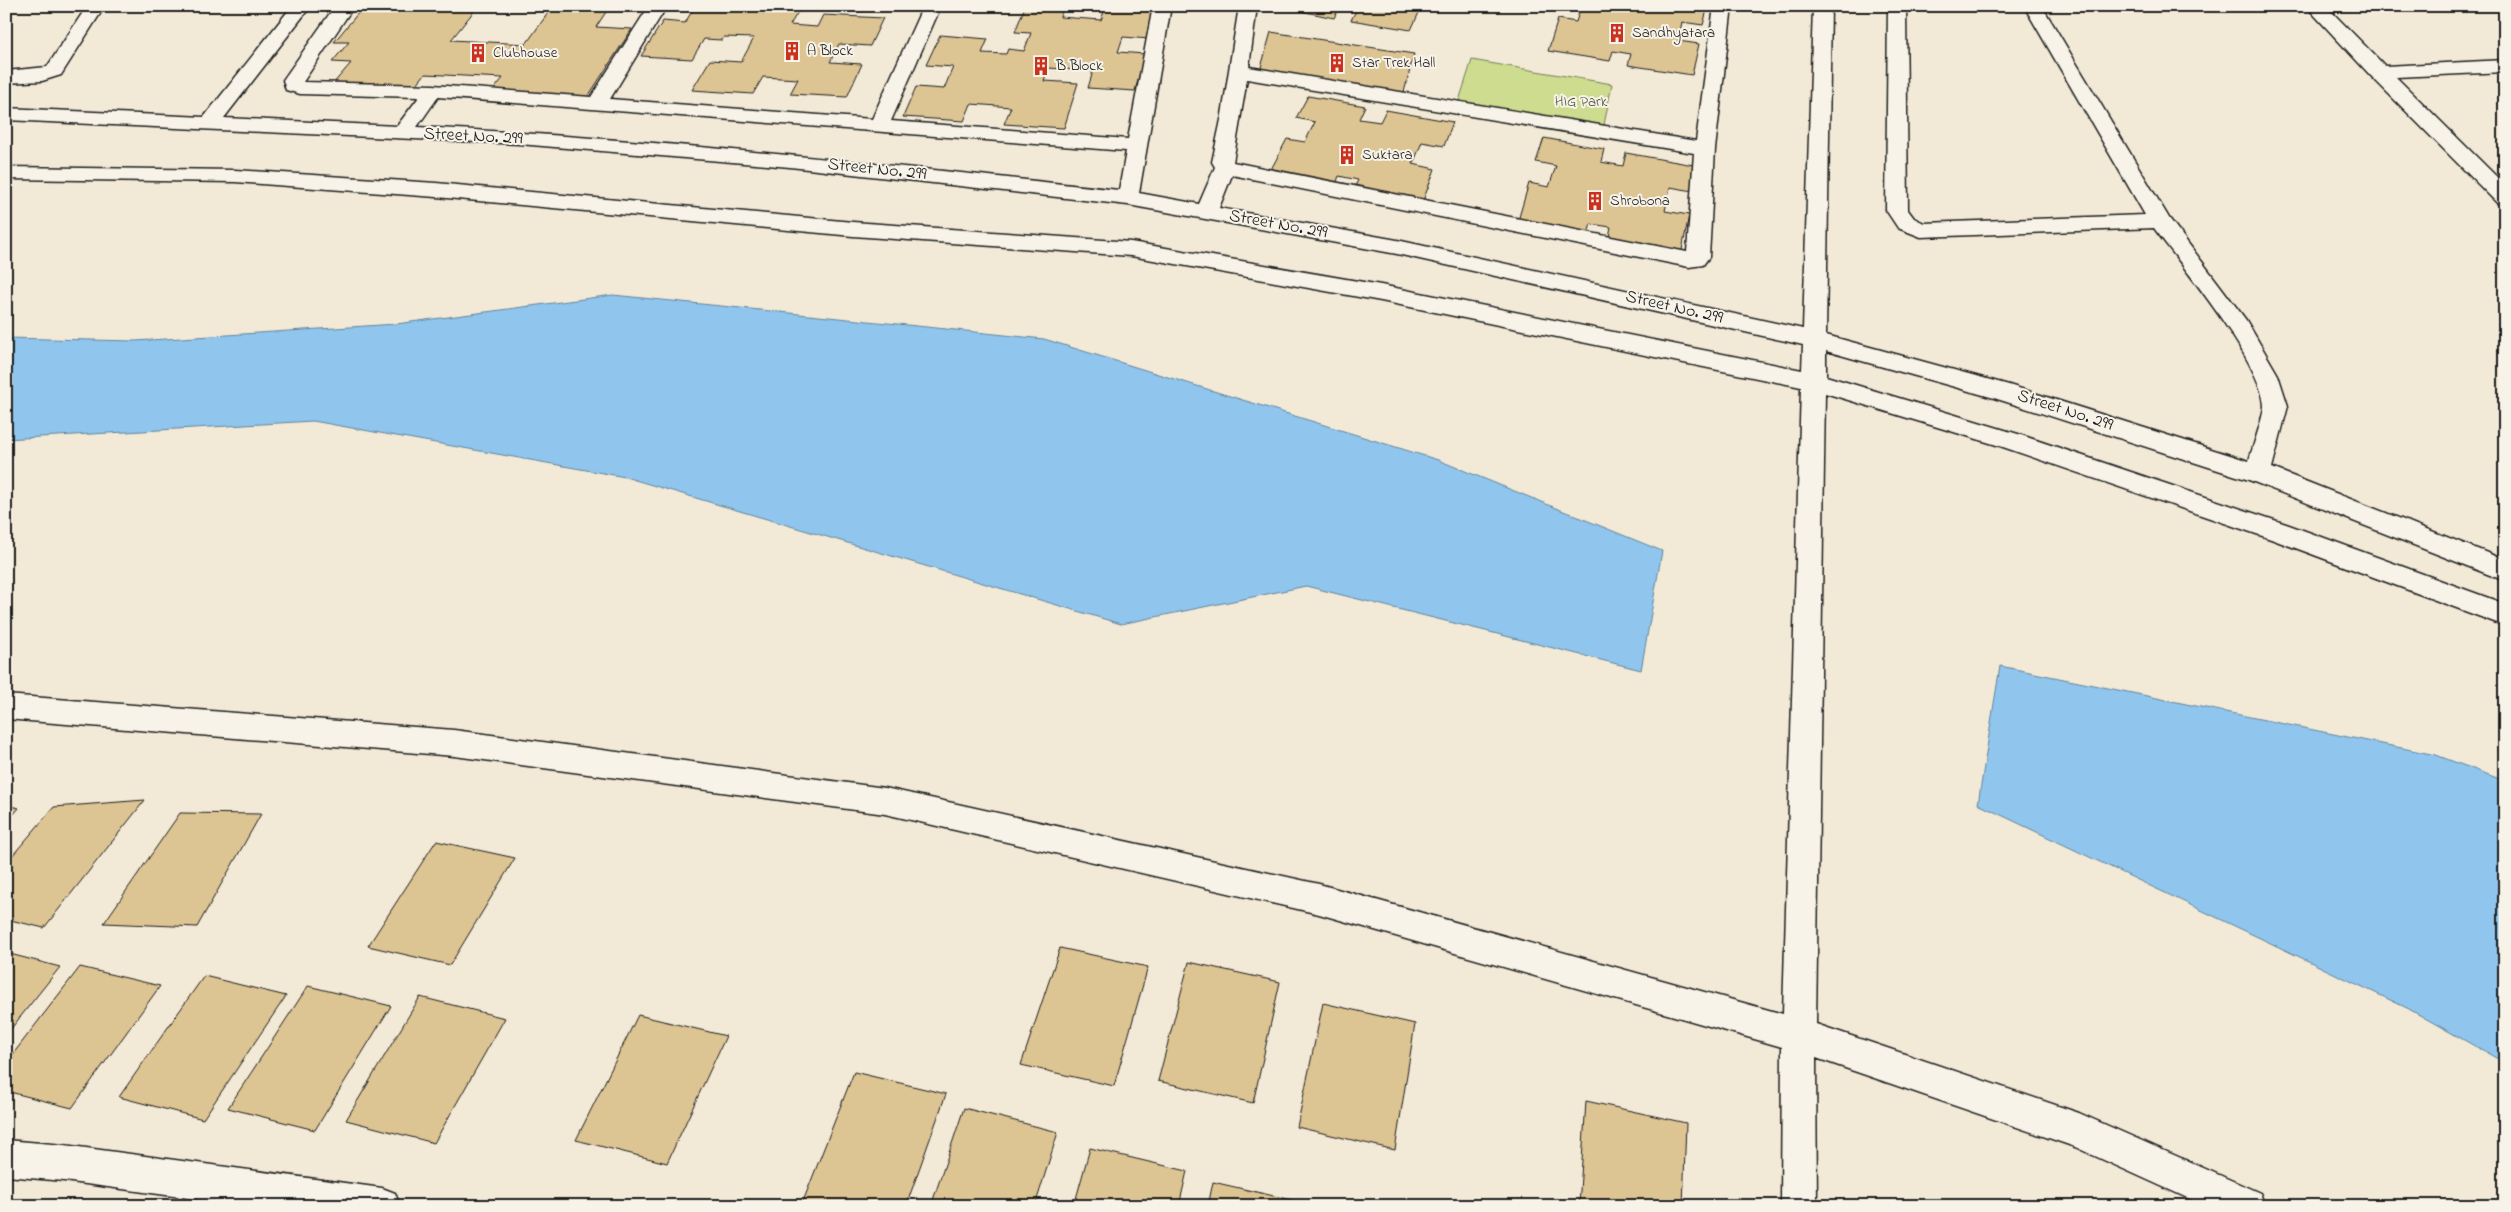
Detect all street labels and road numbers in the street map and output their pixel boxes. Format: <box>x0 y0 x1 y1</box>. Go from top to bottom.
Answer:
street label: Street No. 299 <box>423 121 524 153</box>
street label: Street No. 299 <box>826 152 928 188</box>
street label: Street No. 299 <box>1227 204 1330 247</box>
street label: Street No. 299 <box>1623 284 1726 332</box>
street label: Street No. 299 <box>2014 383 2117 439</box>

